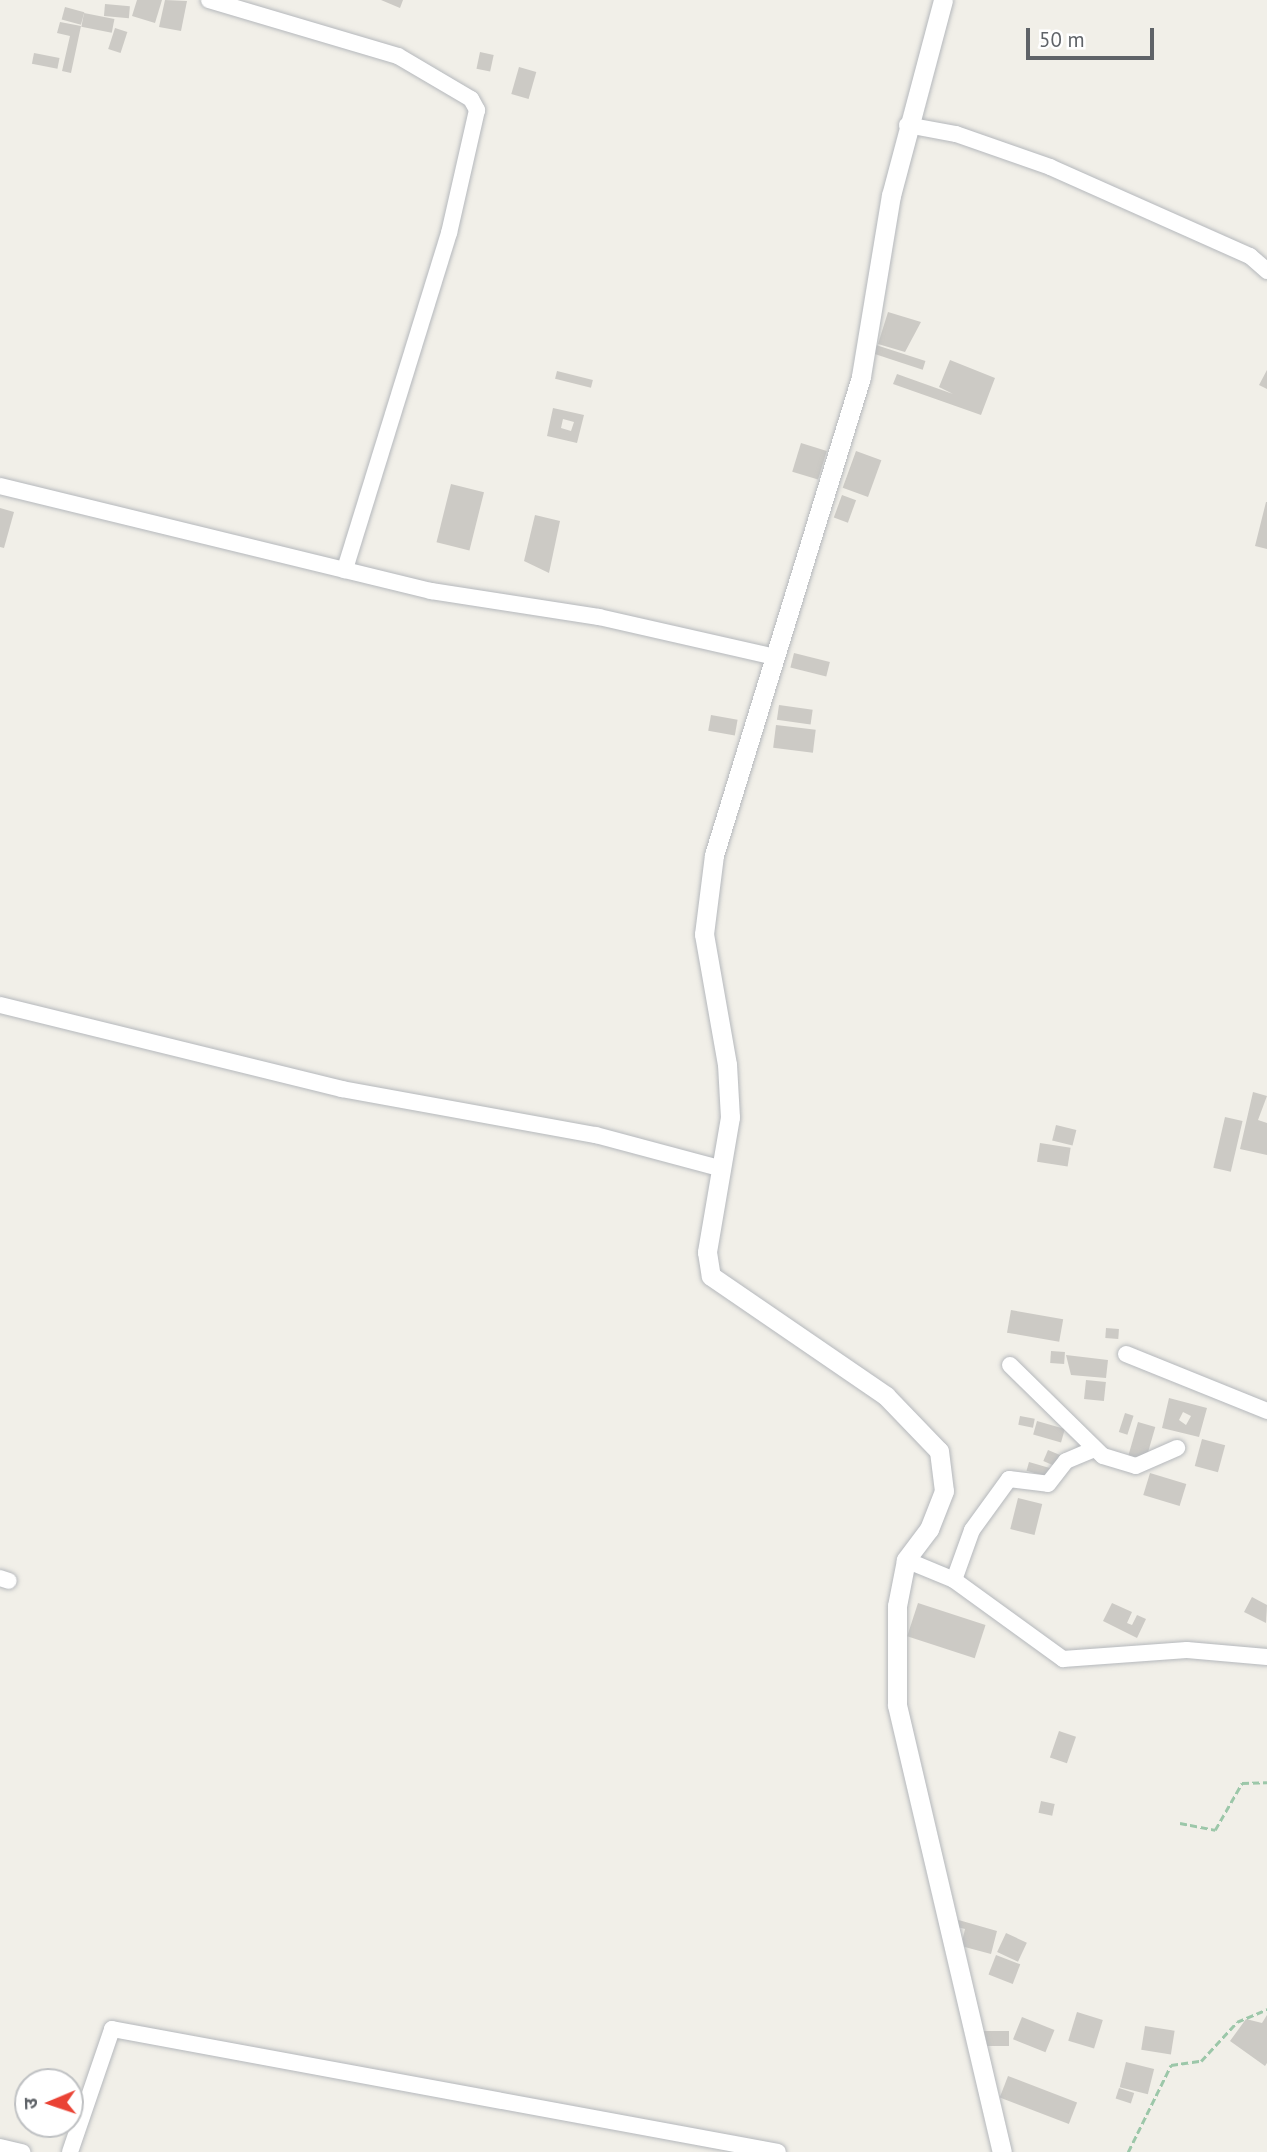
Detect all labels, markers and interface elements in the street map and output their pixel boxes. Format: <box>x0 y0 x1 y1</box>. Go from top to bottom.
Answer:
scale bar <box>1029 14 1157 58</box>
text: 50 m <box>1039 26 1085 53</box>
north arrow <box>14 2068 84 2138</box>
text: उ <box>18 2098 42 2110</box>

